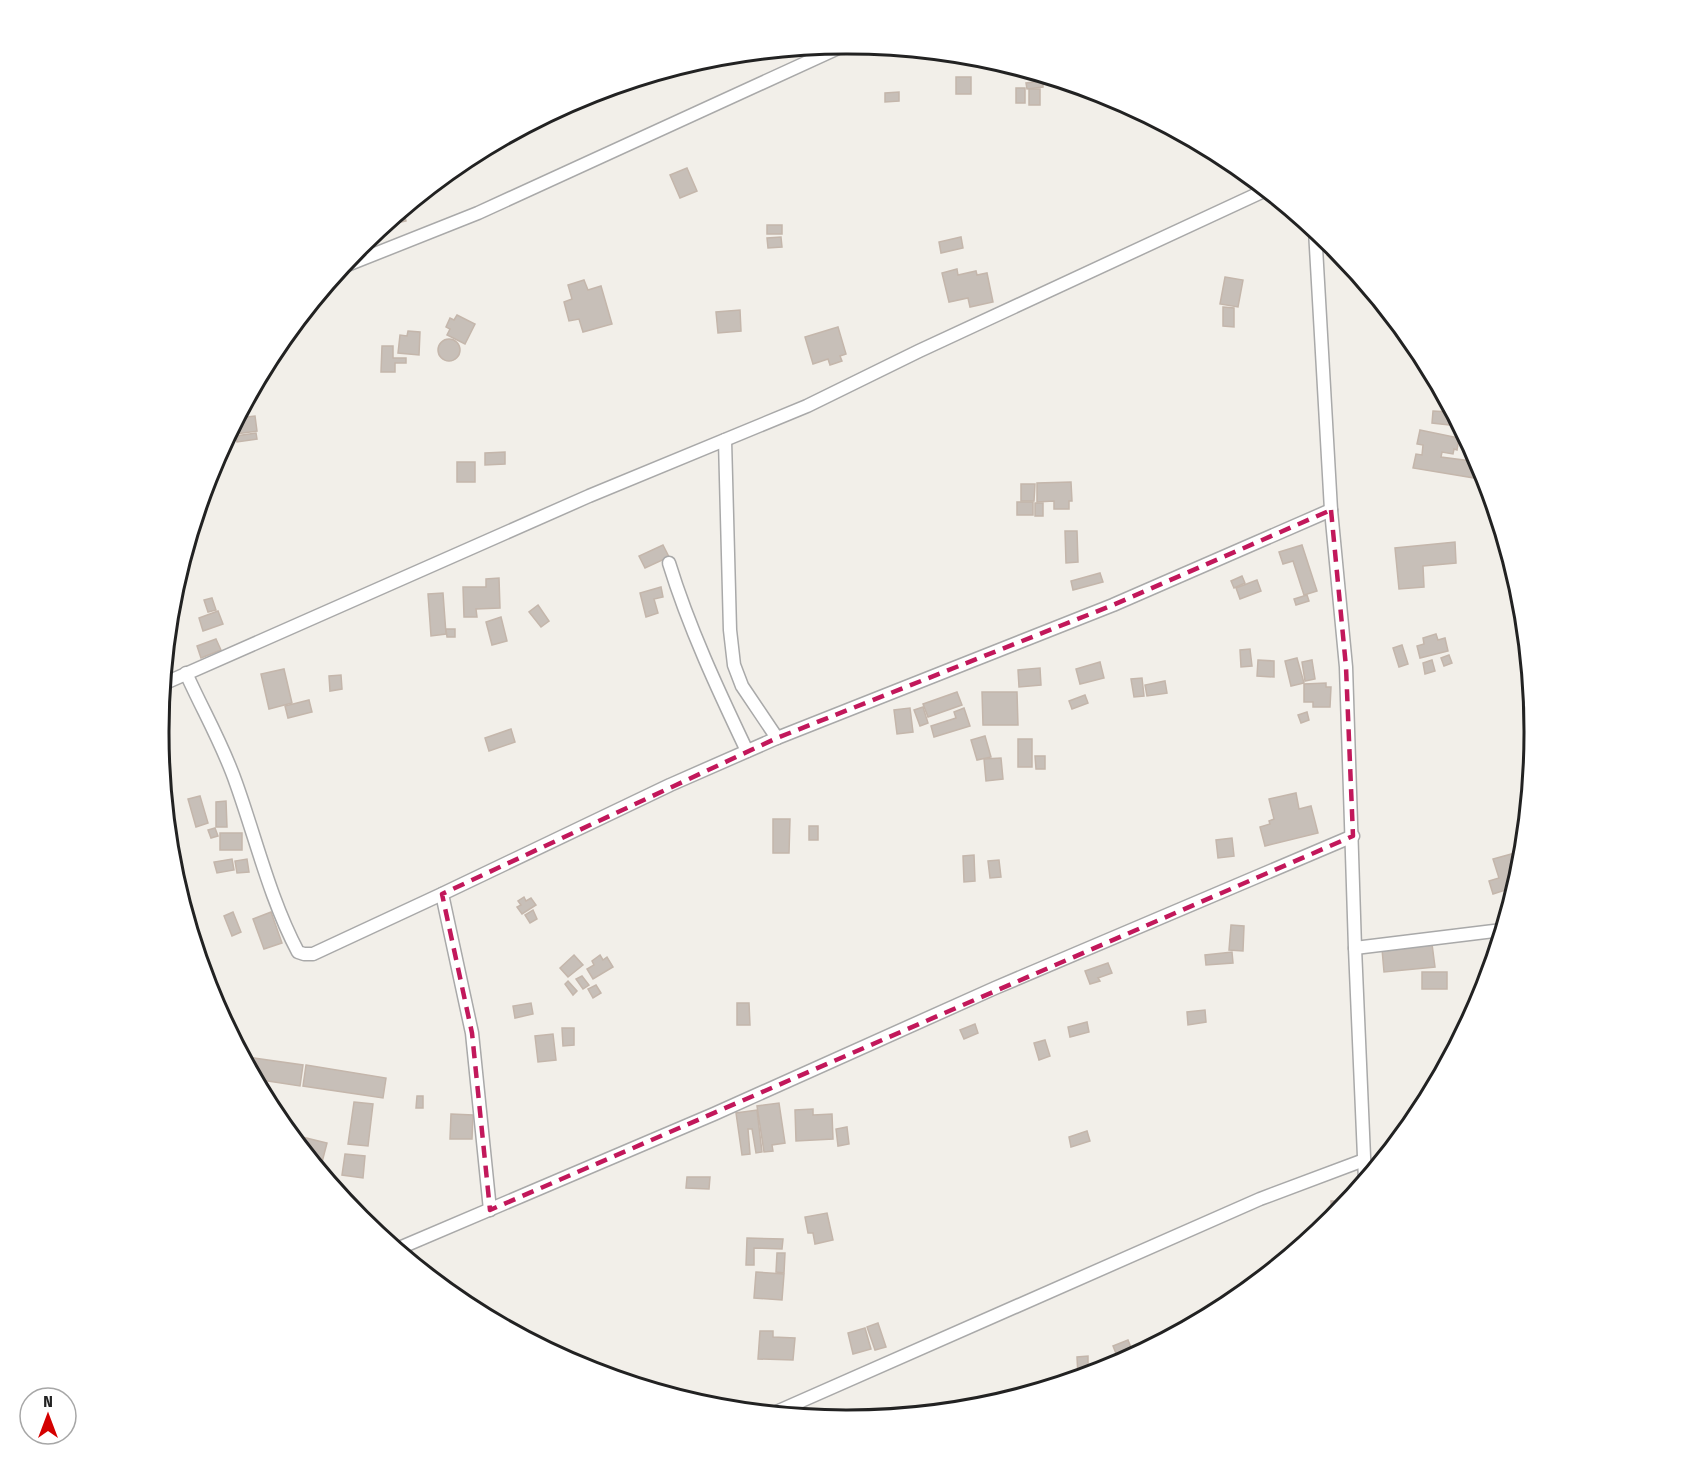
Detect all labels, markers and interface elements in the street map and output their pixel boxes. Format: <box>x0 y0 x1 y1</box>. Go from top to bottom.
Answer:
north arrow <box>18 1386 78 1446</box>
text: N <box>43 1392 53 1411</box>

